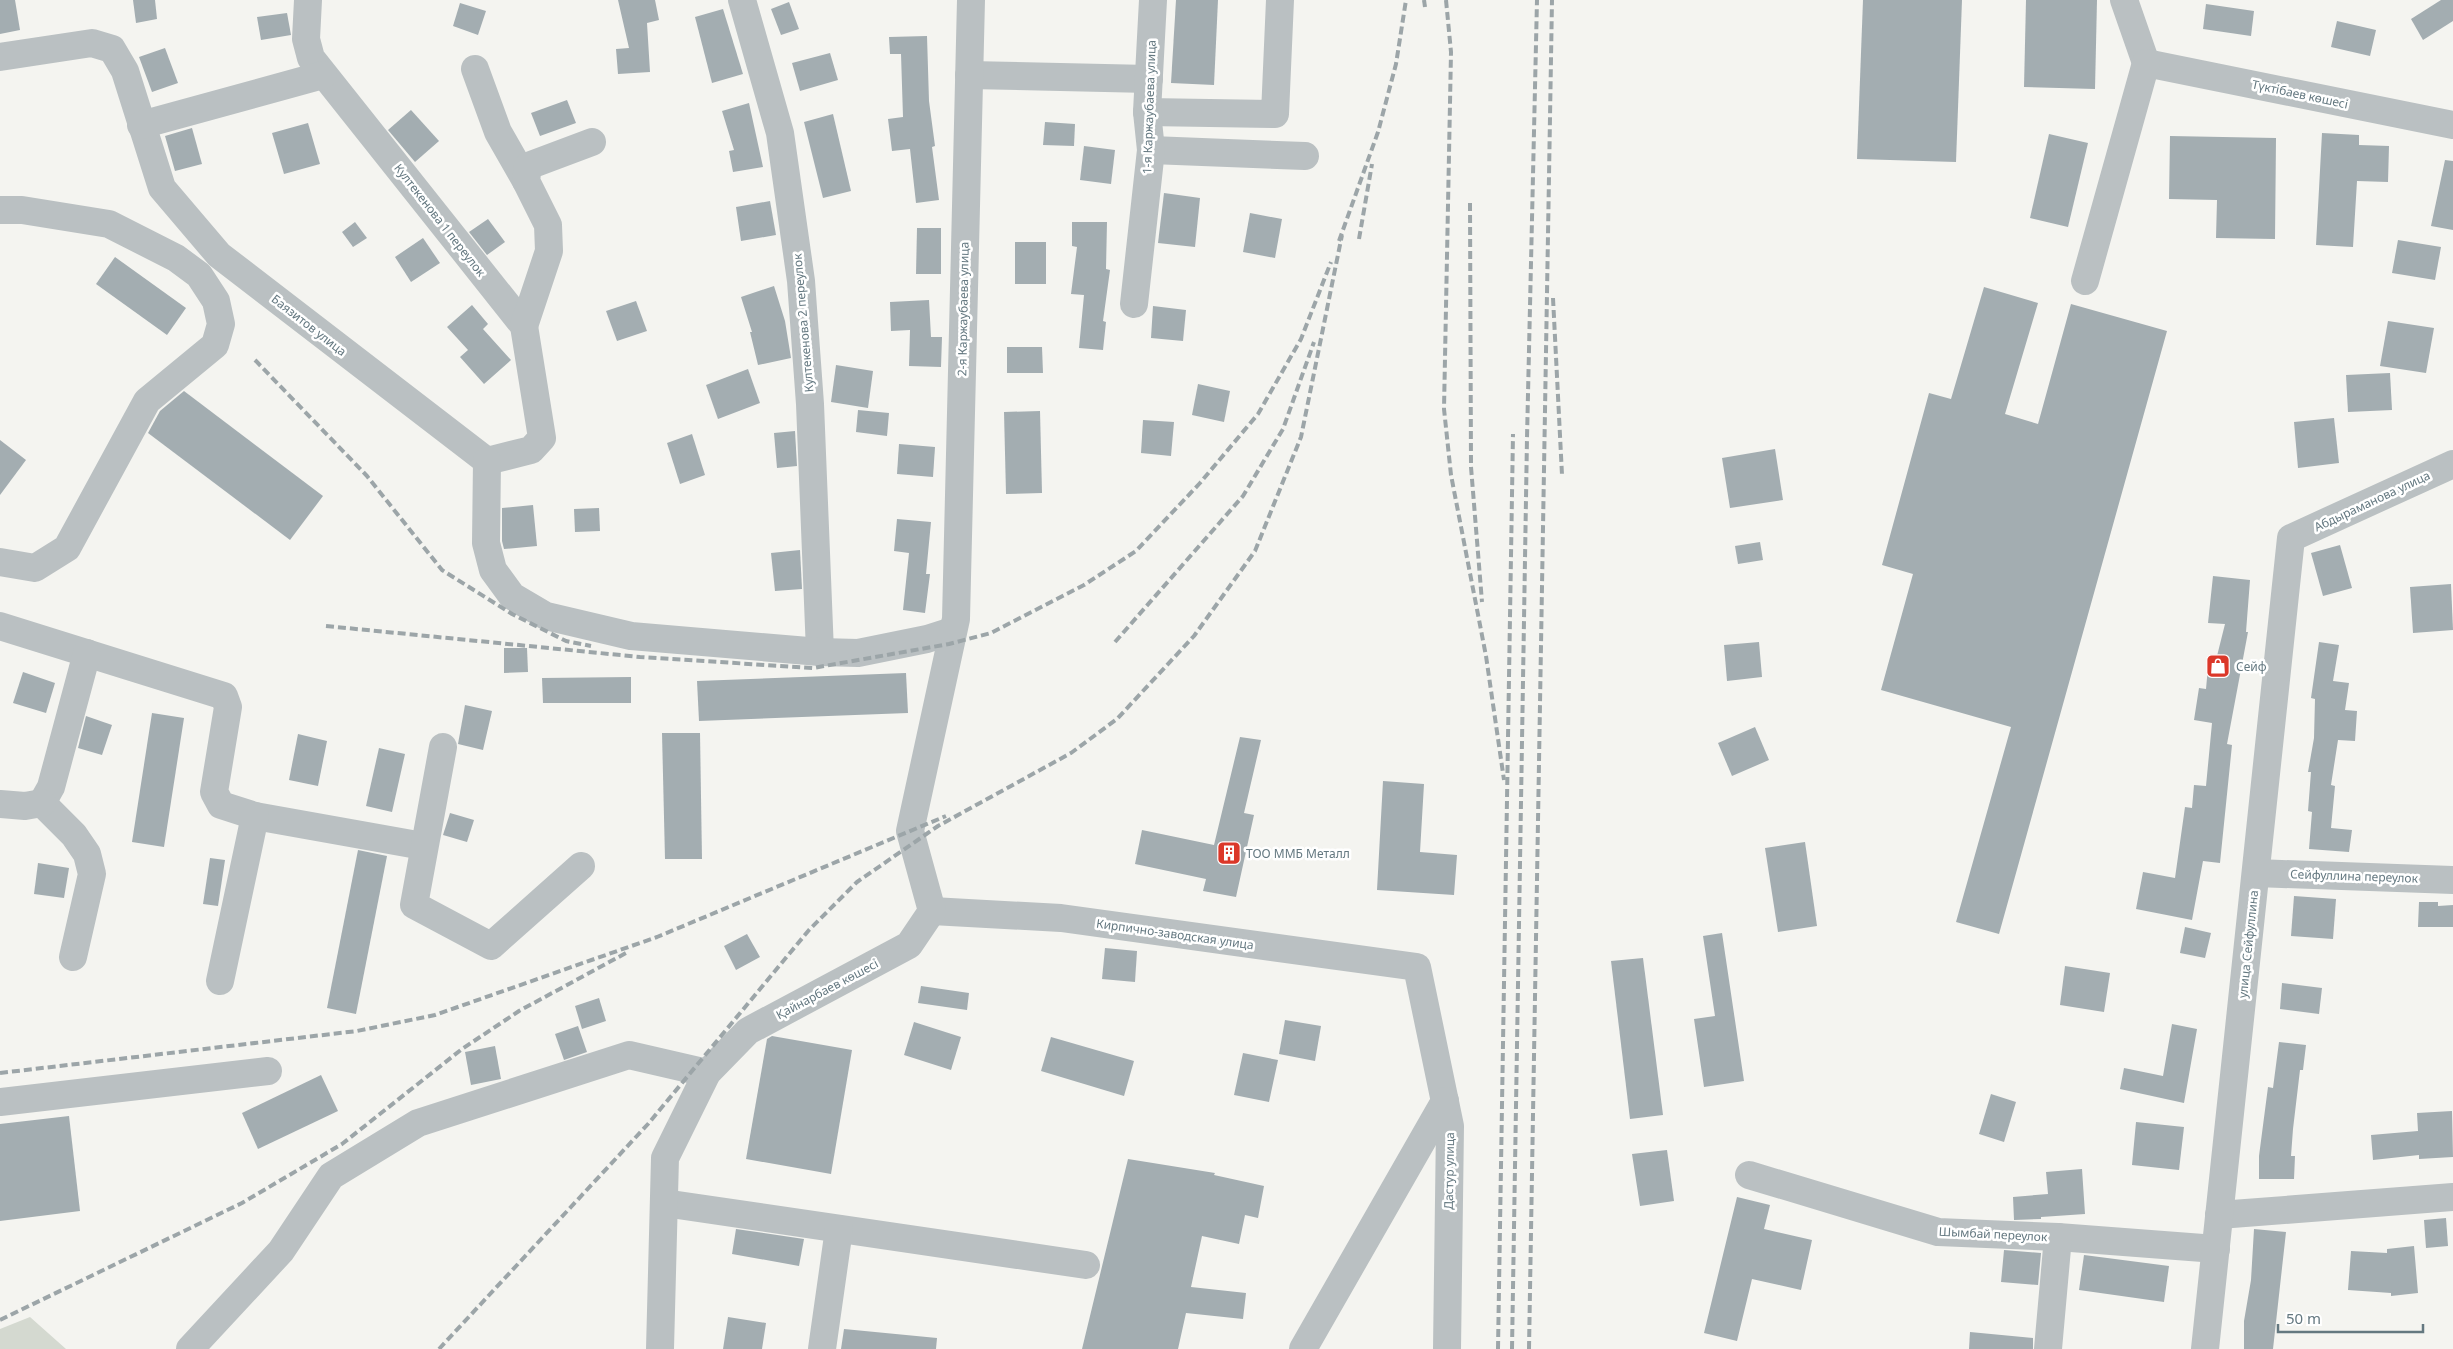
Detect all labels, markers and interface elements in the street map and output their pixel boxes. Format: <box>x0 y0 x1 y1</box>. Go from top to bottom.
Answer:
street label: 1-я Каржаубаева улица <box>1138 40 1160 174</box>
street label: Түктібаев көшесі <box>2250 76 2350 112</box>
street label: Култекенова 1 переулок <box>390 160 490 281</box>
street label: 2-я Каржаубаева улица <box>953 242 973 376</box>
street label: Култекенова 2 переулок <box>788 252 818 393</box>
street label: Баязитов улица <box>268 290 350 360</box>
street label: Абдыраманова улица <box>2311 467 2433 535</box>
shop icon: Сейф <box>2205 653 2231 679</box>
place label: Сейф <box>2236 658 2267 675</box>
building icon: ТОО ММБ Металл <box>1216 840 1242 866</box>
place label: ТОО ММБ Металл <box>1246 845 1350 862</box>
street label: Сейфуллина переулок <box>2290 865 2419 887</box>
street label: улица Сейфуллина <box>2234 889 2262 999</box>
street label: Кирпично-заводская улица <box>1095 915 1255 953</box>
street label: Қайнарбаев көшесі <box>773 955 881 1023</box>
street label: Дастур улица <box>1440 1132 1458 1210</box>
street label: Шымбай переулок <box>1938 1223 2048 1245</box>
scale bar <box>2278 1302 2423 1334</box>
text: 50 m <box>2286 1308 2321 1328</box>

